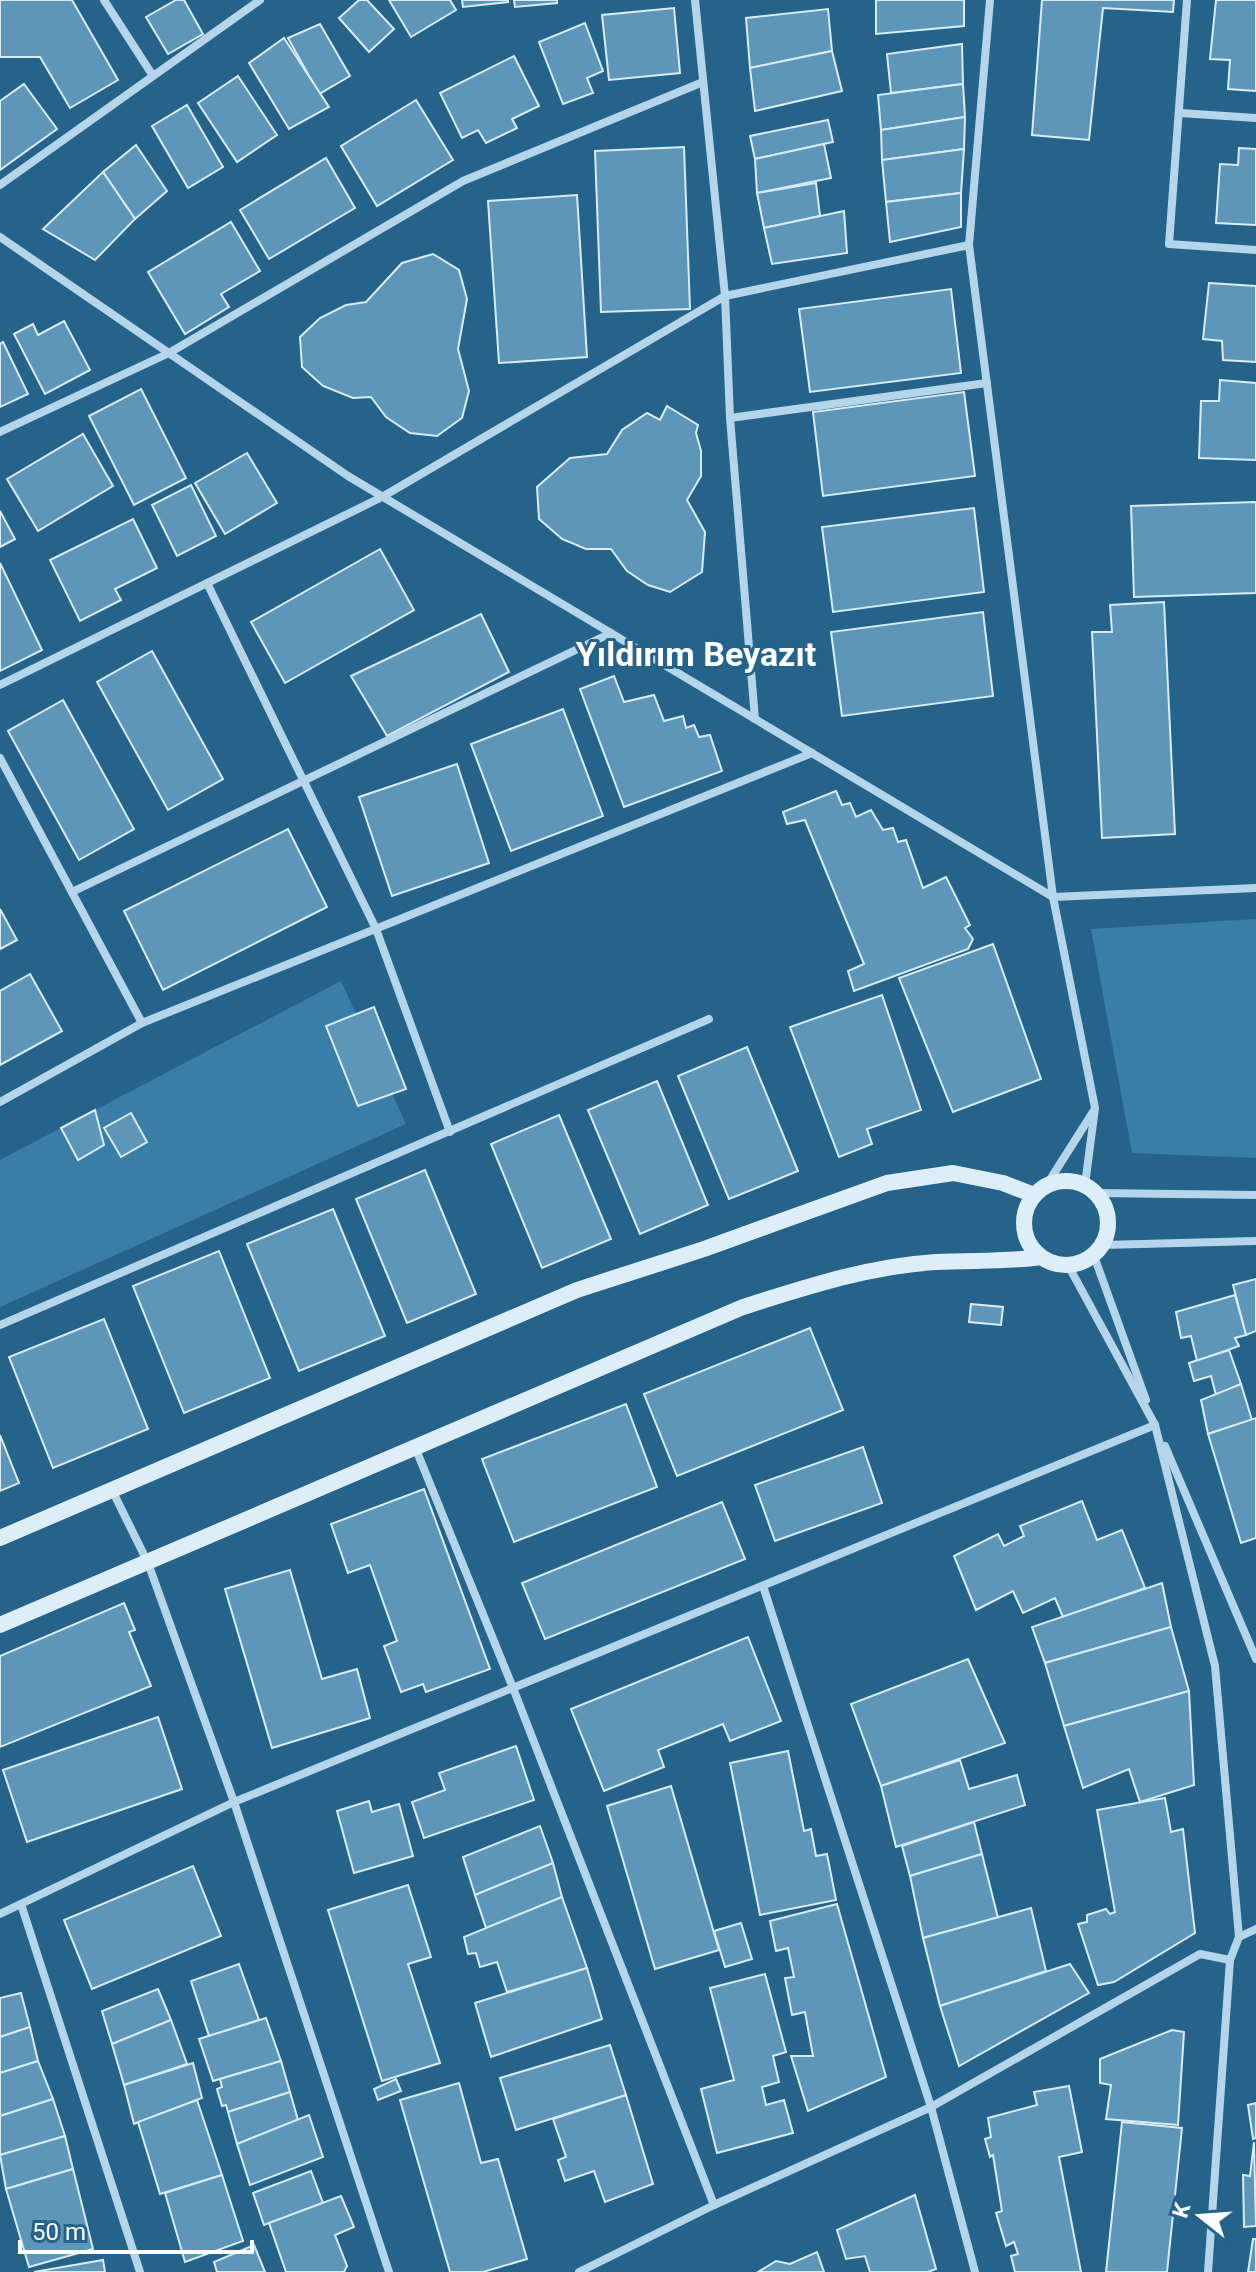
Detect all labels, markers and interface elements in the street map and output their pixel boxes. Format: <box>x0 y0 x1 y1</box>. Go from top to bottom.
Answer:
district label: Yıldırım Beyazıt <box>576 634 816 674</box>
north arrow <box>1160 2176 1240 2256</box>
text: K <box>1167 2199 1196 2221</box>
scale bar <box>20 2204 252 2254</box>
text: 50 m <box>32 2218 86 2246</box>

